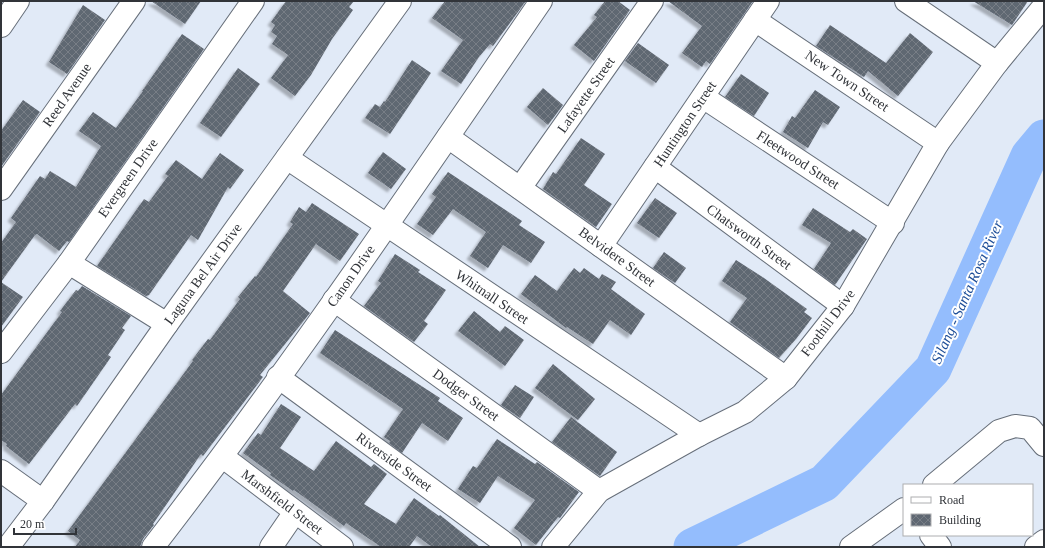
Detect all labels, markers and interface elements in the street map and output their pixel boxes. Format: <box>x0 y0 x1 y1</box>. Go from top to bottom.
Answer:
street label: New Town Street <box>802 48 892 115</box>
street label: Lafayette Street <box>554 54 618 136</box>
street label: Reed Avenue <box>40 60 94 130</box>
street label: Huntington Street <box>651 78 719 170</box>
street label: Fleetwood Street <box>754 128 842 192</box>
street label: Evergreen Drive <box>95 136 161 220</box>
street label: Chatsworth Street <box>704 201 794 273</box>
water label: Silang - Santa Rosa River <box>928 218 1006 366</box>
street label: Laguna Bel Air Drive <box>161 220 245 328</box>
street label: Belvidere Street <box>576 224 658 290</box>
street label: Canon Drive <box>324 242 378 310</box>
street label: Whitnall Street <box>453 267 532 327</box>
street label: Foothill Drive <box>798 287 858 359</box>
street label: Dodger Street <box>430 366 502 424</box>
street label: Riverside Street <box>353 430 435 495</box>
street label: Marshfield Street <box>239 467 326 537</box>
legend <box>903 484 1033 536</box>
text: Road <box>939 493 964 507</box>
scale bar <box>14 510 76 536</box>
text: Building <box>939 513 981 527</box>
text: 20 m <box>20 517 45 531</box>

